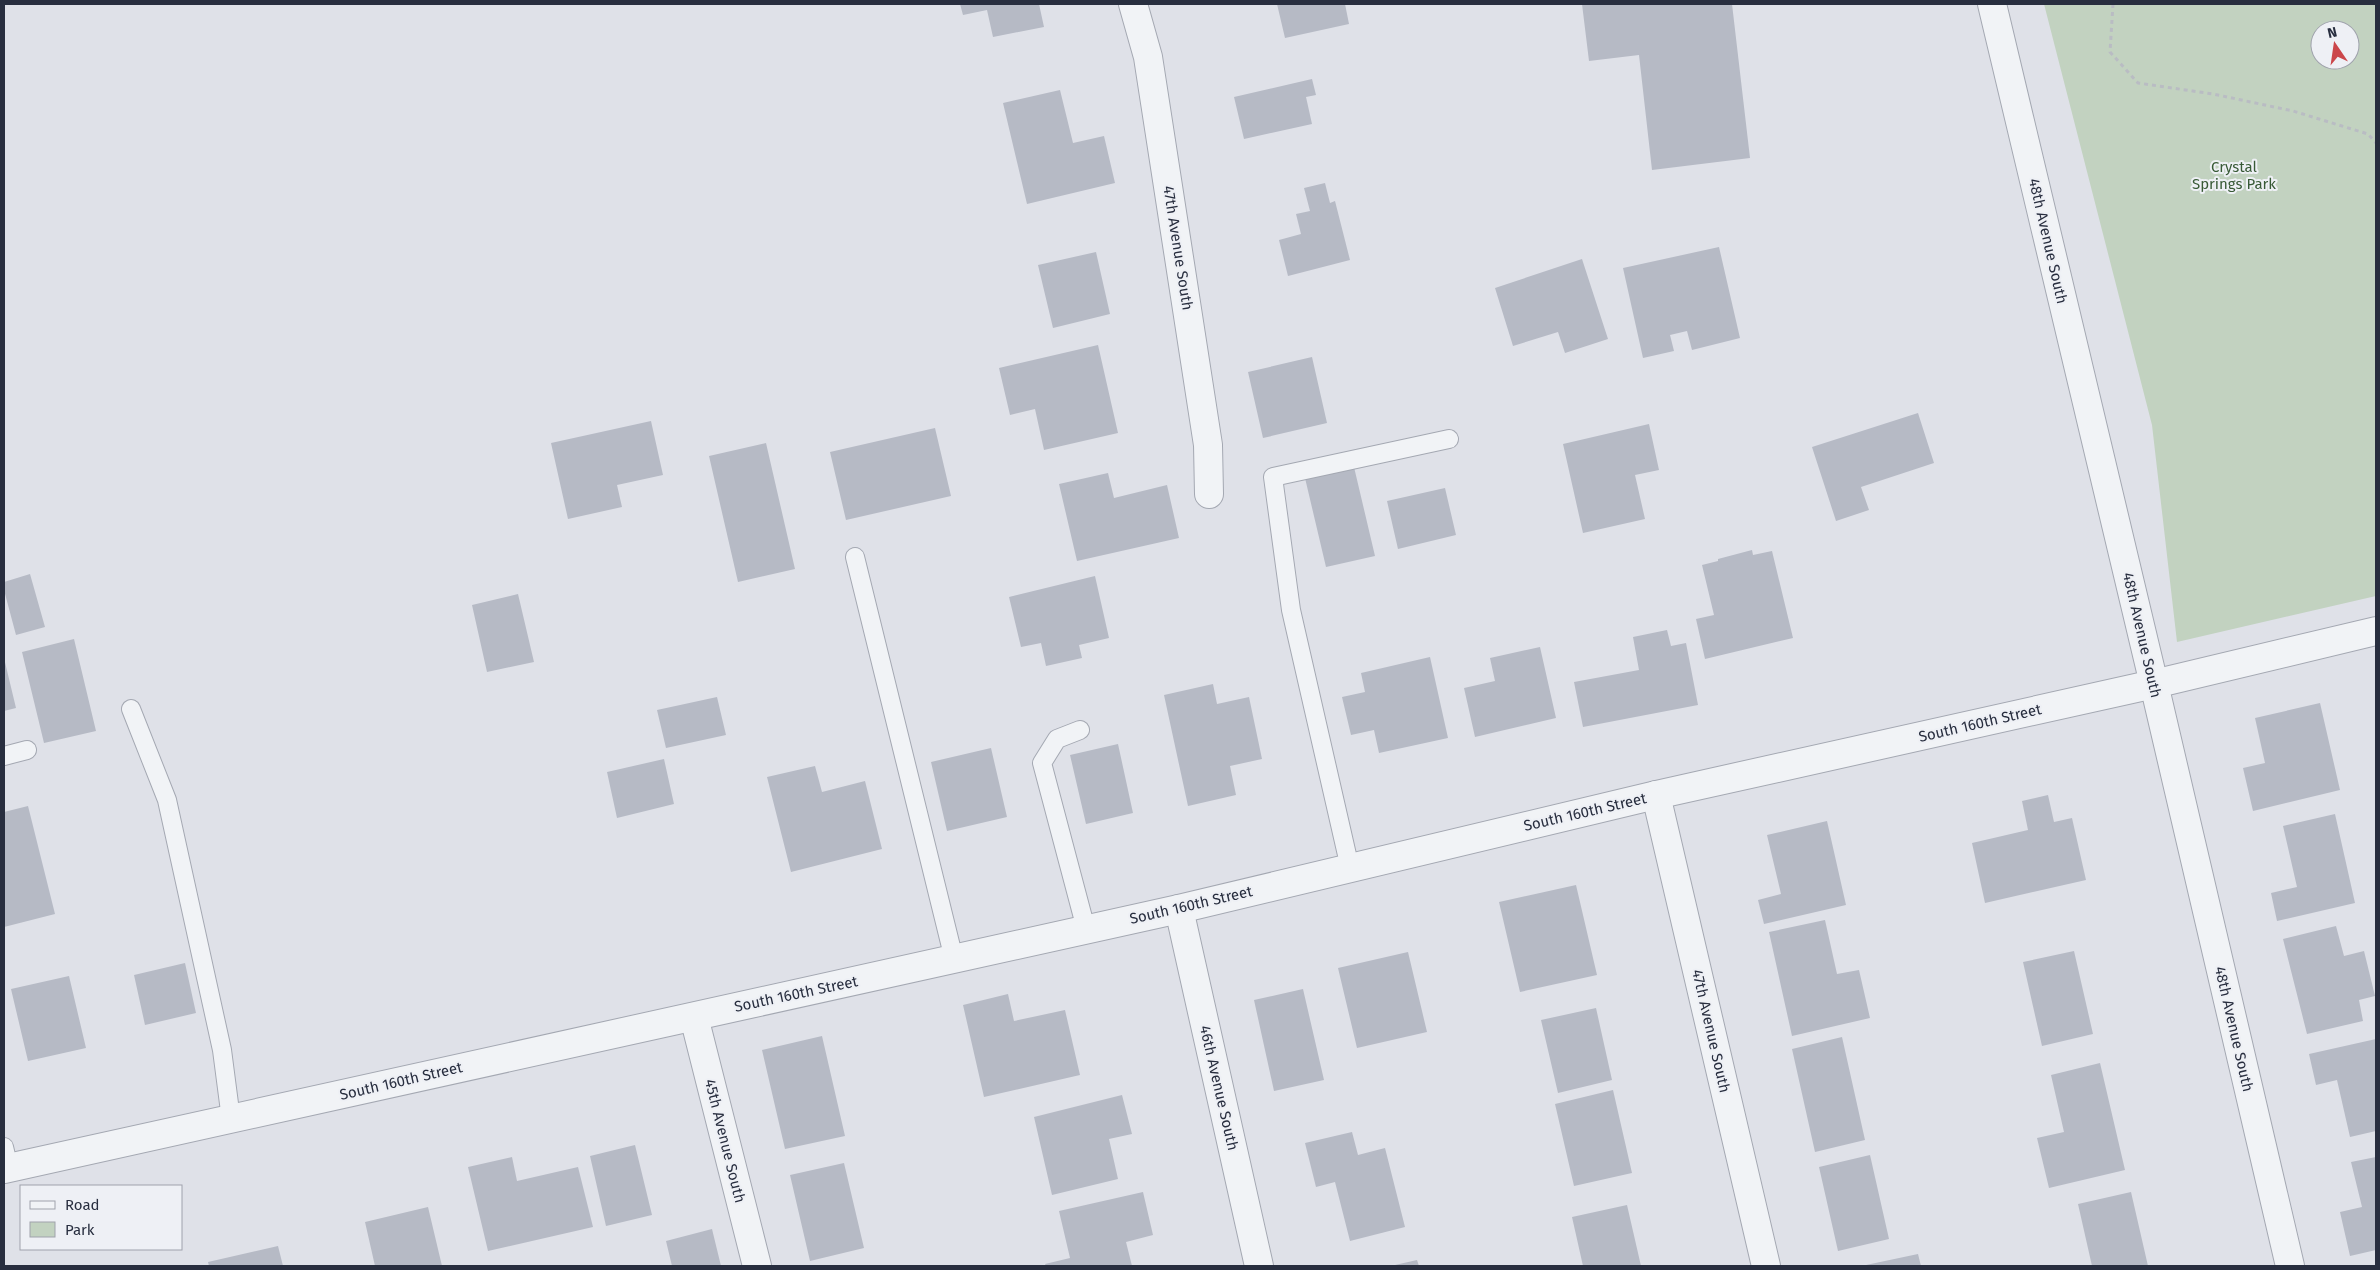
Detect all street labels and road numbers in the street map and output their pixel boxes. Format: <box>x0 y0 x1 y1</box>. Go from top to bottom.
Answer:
street label: 48th Avenue South <box>2025 177 2071 305</box>
street label: 47th Avenue South <box>1159 184 1197 312</box>
street label: 48th Avenue South <box>2119 571 2165 699</box>
street label: South 160th Street <box>1917 700 2044 746</box>
street label: South 160th Street <box>1522 789 1649 835</box>
street label: South 160th Street <box>1128 882 1255 928</box>
street label: 48th Avenue South <box>2211 965 2257 1093</box>
street label: 47th Avenue South <box>1688 968 1734 1094</box>
street label: South 160th Street <box>733 972 860 1016</box>
street label: 46th Avenue South <box>1196 1024 1242 1152</box>
street label: South 160th Street <box>338 1058 465 1104</box>
street label: 45th Avenue South <box>701 1077 749 1205</box>

